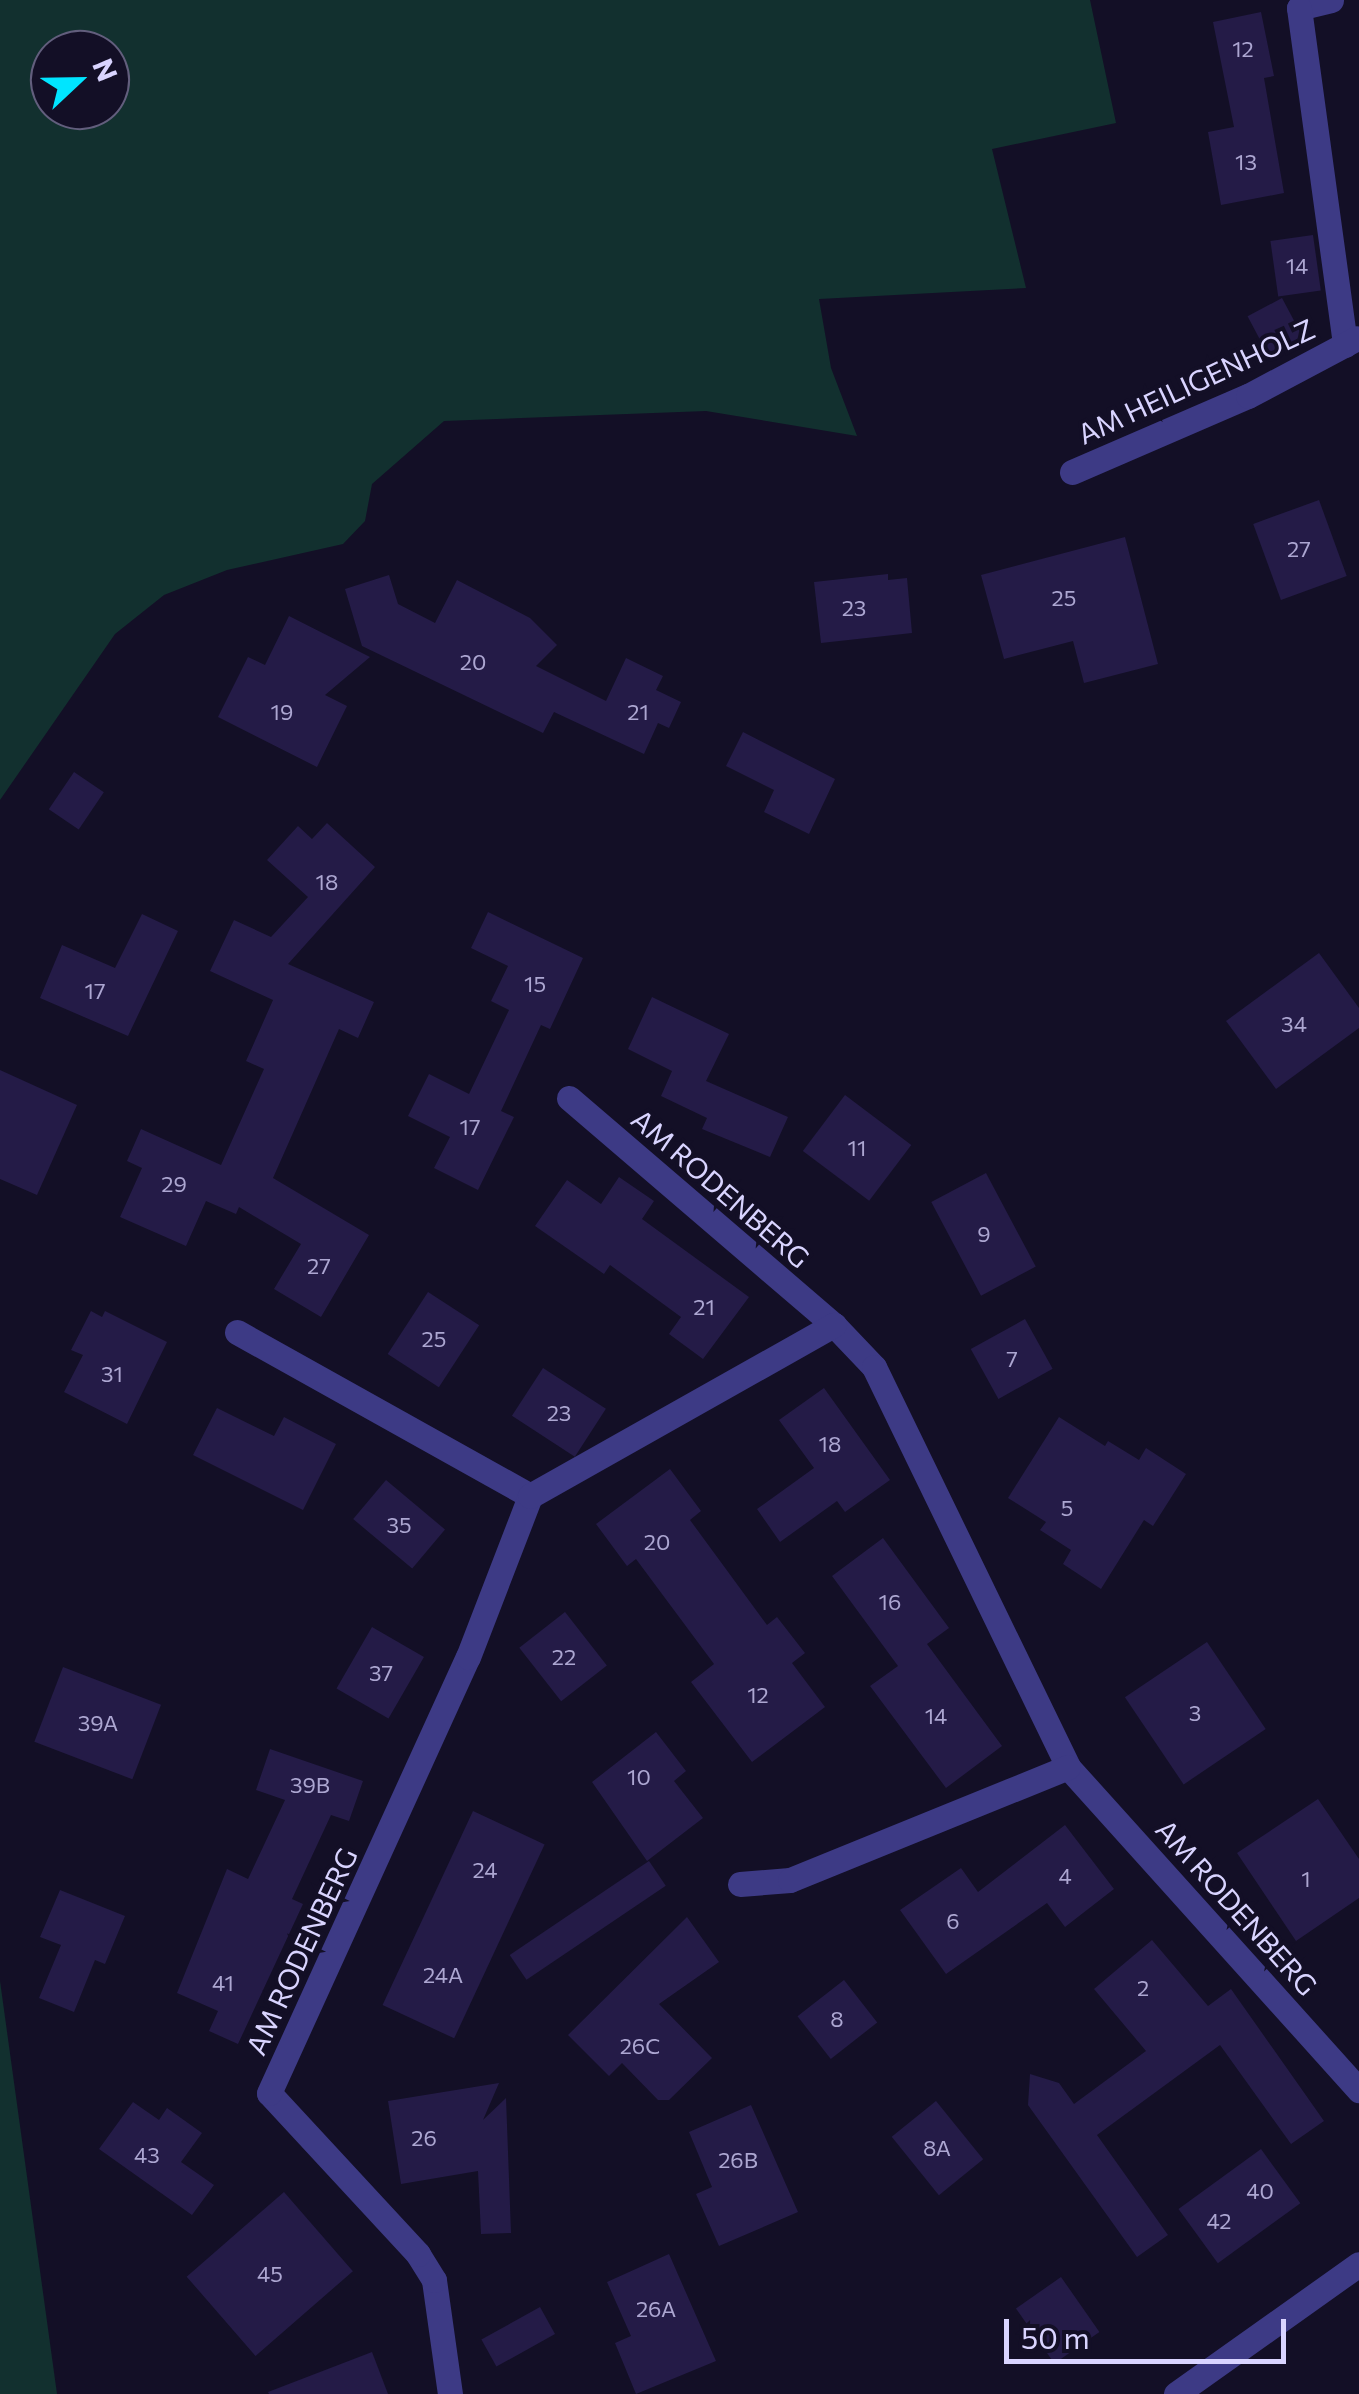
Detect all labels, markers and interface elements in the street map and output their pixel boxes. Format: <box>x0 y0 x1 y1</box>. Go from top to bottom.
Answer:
north arrow <box>30 30 130 130</box>
house number: 12 <box>1232 36 1254 62</box>
text: N <box>86 53 126 86</box>
house number: 13 <box>1235 149 1257 175</box>
house number: 14 <box>1286 253 1308 279</box>
street label: AM HEILIGENHOLZ <box>1072 311 1320 451</box>
house number: 27 <box>1287 536 1311 562</box>
house number: 25 <box>1052 585 1076 611</box>
house number: 23 <box>842 595 866 621</box>
house number: 20 <box>460 649 486 675</box>
house number: 19 <box>271 699 293 725</box>
house number: 21 <box>627 699 649 725</box>
house number: 18 <box>316 869 338 895</box>
house number: 15 <box>524 971 546 997</box>
house number: 17 <box>84 978 106 1004</box>
house number: 34 <box>1281 1011 1307 1037</box>
street label: AM RODENBERG <box>625 1102 817 1274</box>
house number: 17 <box>459 1114 481 1140</box>
house number: 11 <box>848 1135 866 1161</box>
house number: 29 <box>161 1171 187 1197</box>
house number: 9 <box>977 1221 991 1247</box>
house number: 27 <box>307 1253 331 1279</box>
house number: 21 <box>693 1294 715 1320</box>
house number: 25 <box>422 1326 446 1352</box>
house number: 7 <box>1006 1346 1018 1372</box>
house number: 31 <box>101 1361 123 1387</box>
house number: 23 <box>547 1400 571 1426</box>
house number: 18 <box>819 1431 841 1457</box>
house number: 5 <box>1061 1495 1073 1521</box>
house number: 35 <box>386 1512 412 1538</box>
house number: 20 <box>644 1529 670 1555</box>
house number: 16 <box>879 1589 901 1615</box>
house number: 22 <box>552 1644 576 1670</box>
house number: 37 <box>369 1660 393 1686</box>
house number: 12 <box>747 1682 769 1708</box>
house number: 3 <box>1189 1700 1201 1726</box>
house number: 14 <box>925 1703 947 1729</box>
house number: 39A <box>78 1710 118 1736</box>
house number: 10 <box>627 1764 651 1790</box>
house number: 39B <box>290 1772 330 1798</box>
street label: AM RODENBERG <box>1149 1812 1325 2002</box>
street label: AM RODENBERG <box>238 1842 364 2060</box>
house number: 24 <box>472 1857 498 1883</box>
house number: 4 <box>1058 1863 1072 1889</box>
house number: 1 <box>1301 1866 1311 1892</box>
house number: 6 <box>946 1908 960 1934</box>
house number: 24A <box>423 1962 463 1988</box>
house number: 41 <box>212 1970 234 1996</box>
house number: 2 <box>1137 1975 1149 2001</box>
house number: 8 <box>830 2006 844 2032</box>
house number: 26C <box>620 2033 660 2059</box>
house number: 26 <box>411 2125 437 2151</box>
house number: 8A <box>923 2135 951 2161</box>
house number: 43 <box>134 2142 160 2168</box>
house number: 26B <box>718 2147 758 2173</box>
house number: 40 <box>1246 2178 1274 2204</box>
house number: 42 <box>1206 2208 1232 2234</box>
house number: 45 <box>257 2261 283 2287</box>
house number: 26A <box>636 2296 676 2322</box>
scale bar <box>1009 2299 1292 2361</box>
text: 50 m <box>1021 2318 1090 2355</box>

